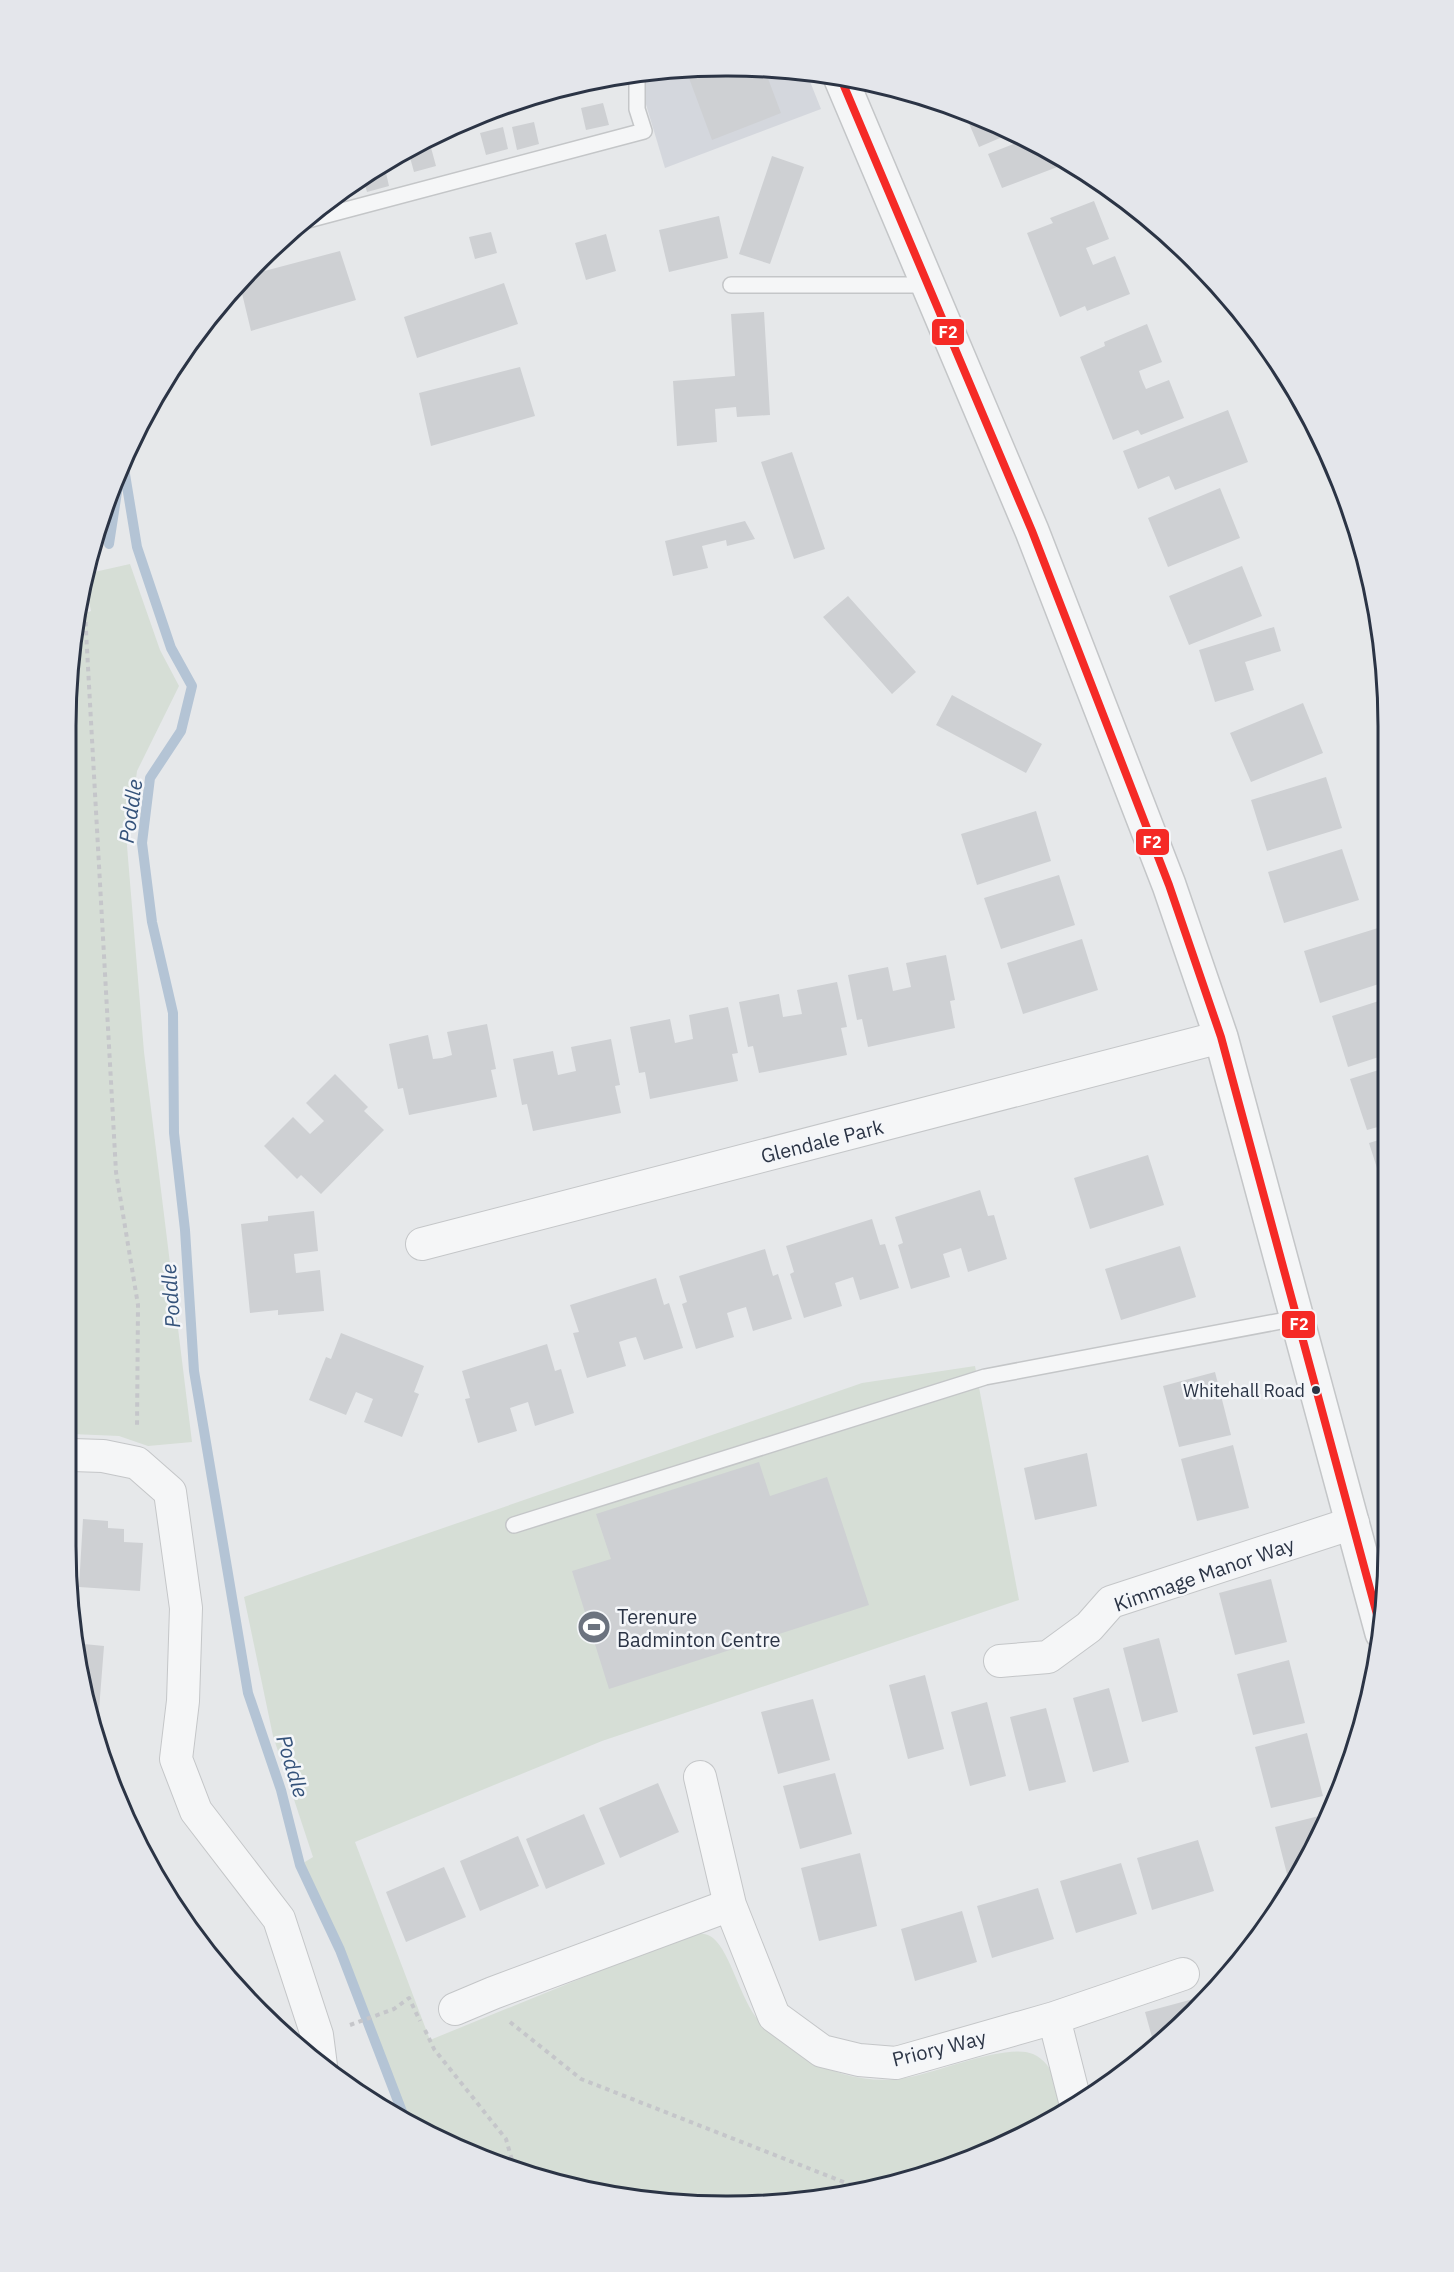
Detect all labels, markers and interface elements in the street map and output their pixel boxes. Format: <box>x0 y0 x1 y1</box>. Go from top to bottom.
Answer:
line badge: F2 <box>931 318 965 346</box>
text: F2 <box>939 322 957 342</box>
water label: Poddle <box>112 777 148 845</box>
line badge: F2 <box>1135 828 1170 856</box>
text: F2 <box>1143 832 1161 852</box>
street label: Glendale Park <box>758 1113 887 1169</box>
water label: Poddle <box>154 1263 186 1329</box>
line badge: F2 <box>1281 1310 1316 1339</box>
text: F2 <box>1290 1314 1308 1334</box>
place label: Whitehall Road <box>1183 1379 1305 1402</box>
marker: Whitehall Road <box>1310 1384 1322 1396</box>
street label: Kimmage Manor Way <box>1110 1530 1298 1618</box>
place label: Terenure Badminton Centre <box>617 1603 780 1653</box>
sports icon: Terenure Badminton Centre <box>576 1609 612 1645</box>
water label: Poddle <box>270 1731 316 1801</box>
street label: Priory Way <box>889 2023 989 2073</box>

